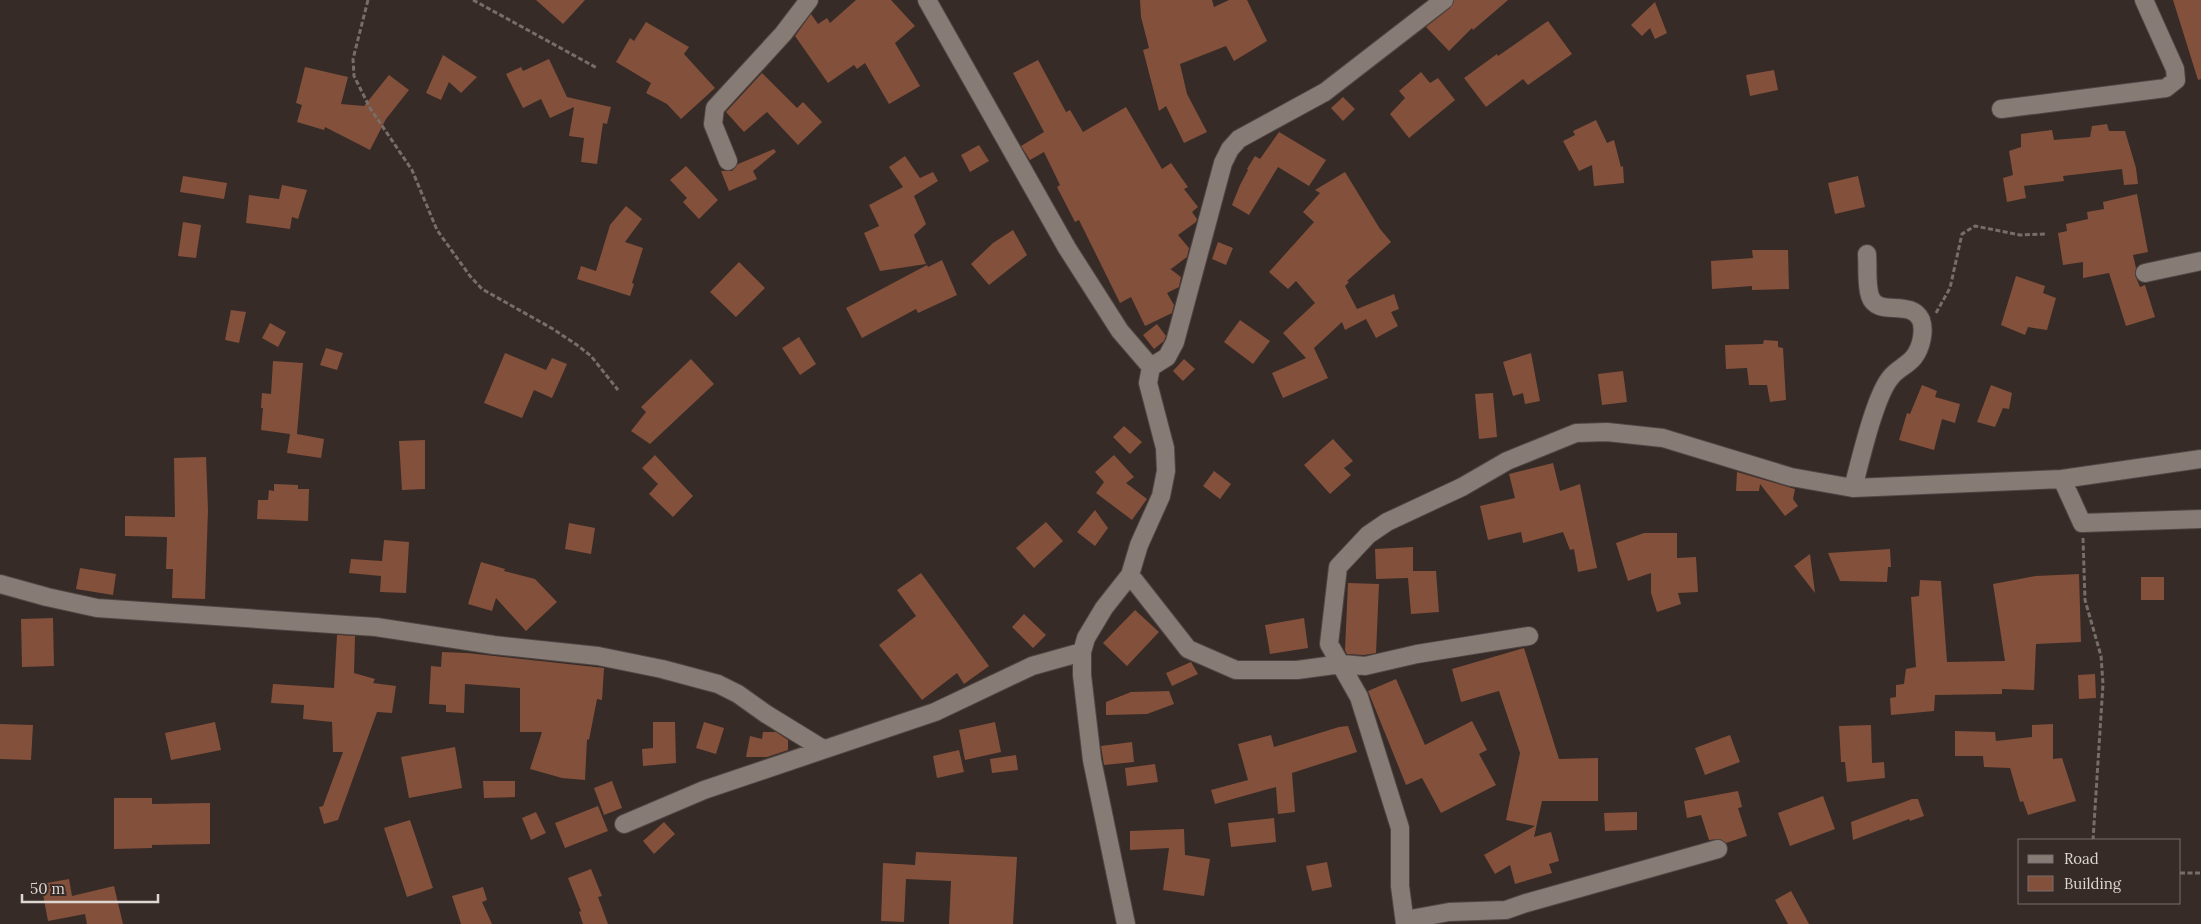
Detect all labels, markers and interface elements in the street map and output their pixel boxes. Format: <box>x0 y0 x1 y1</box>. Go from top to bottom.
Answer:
legend <box>2018 839 2181 904</box>
text: Road <box>2064 849 2099 868</box>
scale bar <box>22 872 159 904</box>
text: Building <box>2064 874 2122 893</box>
text: 50 m <box>30 879 65 898</box>

